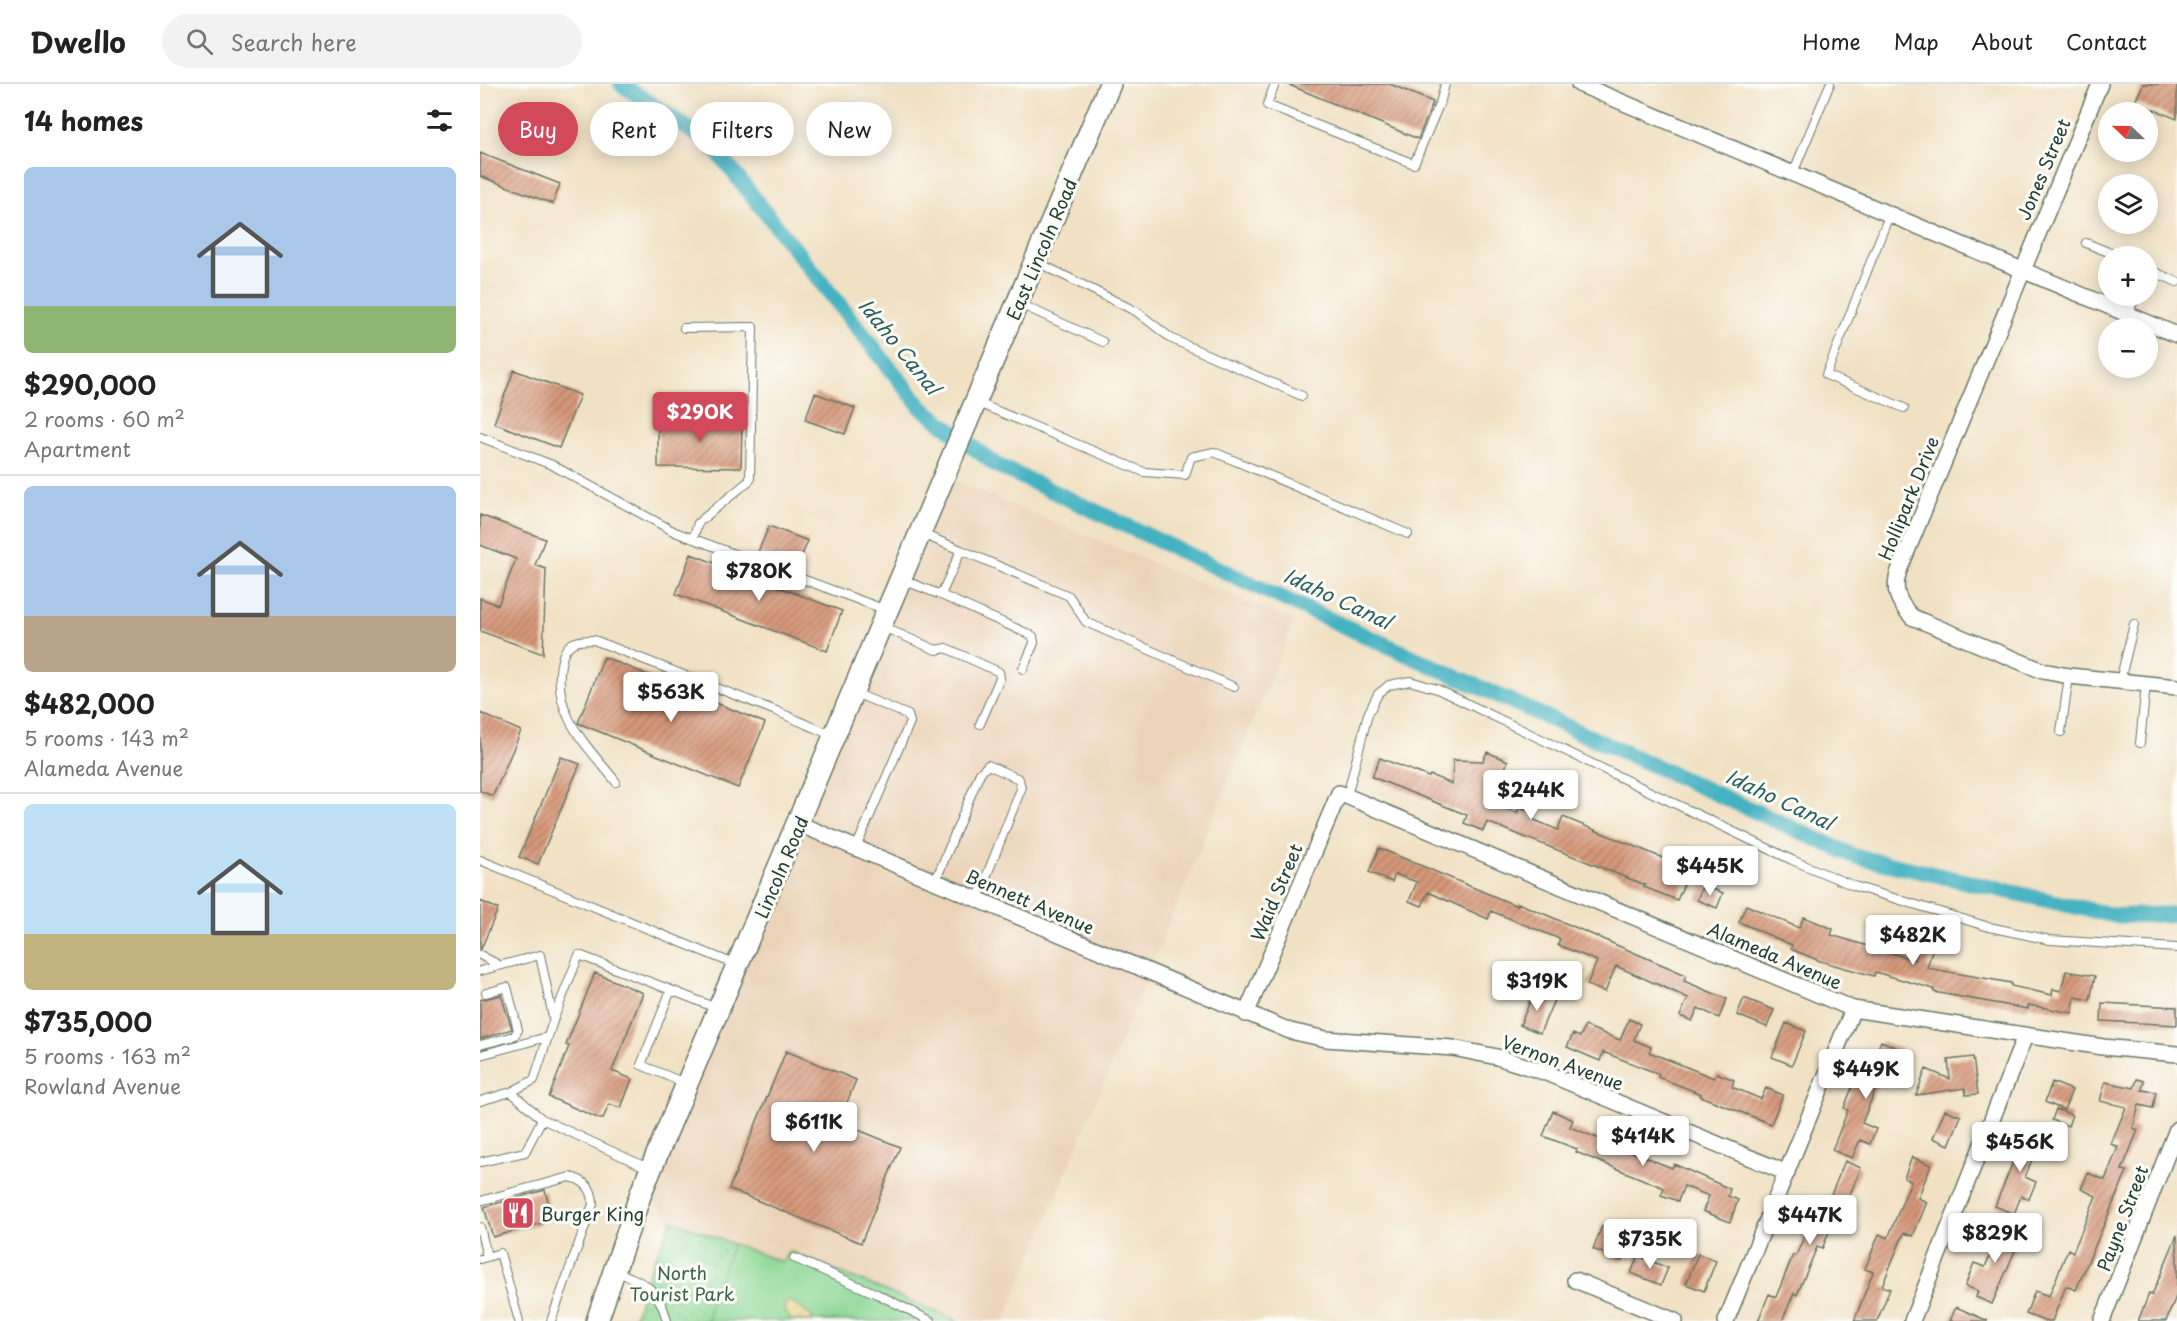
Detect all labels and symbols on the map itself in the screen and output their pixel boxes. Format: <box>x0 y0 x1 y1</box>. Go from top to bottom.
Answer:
north arrow <box>2098 102 2158 162</box>
street label: Jones Street <box>2009 114 2077 224</box>
street label: East Lincoln Road <box>999 174 1083 324</box>
water label: Idaho Canal <box>852 291 950 403</box>
pin: $290K <box>658 392 742 443</box>
street label: Hollipark Drive <box>1871 432 1945 564</box>
pin: $780K <box>717 551 801 602</box>
water label: Idaho Canal <box>1279 560 1400 638</box>
pin: $563K <box>629 672 713 723</box>
water label: Idaho Canal <box>1721 761 1842 839</box>
pin: $244K <box>1489 770 1573 821</box>
street label: Lincoln Road <box>747 812 815 922</box>
street label: Waid Street <box>1243 839 1309 945</box>
pin: $445K <box>1668 846 1752 897</box>
street label: Bennett Avenue <box>961 862 1099 940</box>
street label: Alameda Avenue <box>1704 915 1846 996</box>
pin: $482K <box>1871 915 1955 966</box>
pin: $319K <box>1495 961 1579 1012</box>
street label: Vernon Avenue <box>1498 1027 1628 1097</box>
pin: $449K <box>1824 1049 1908 1100</box>
pin: $611K <box>772 1102 856 1153</box>
pin: $414K <box>1601 1116 1685 1167</box>
pin: $456K <box>1978 1122 2062 1173</box>
street label: Payne Street <box>2089 1161 2155 1275</box>
restaurant icon: Burger King <box>500 1195 536 1231</box>
pin: $447K <box>1768 1195 1852 1246</box>
place label: Burger King <box>541 1200 644 1227</box>
pin: $829K <box>1953 1213 2037 1264</box>
pin: $735K <box>1608 1219 1692 1270</box>
park label: North Tourist Park <box>629 1259 735 1307</box>

